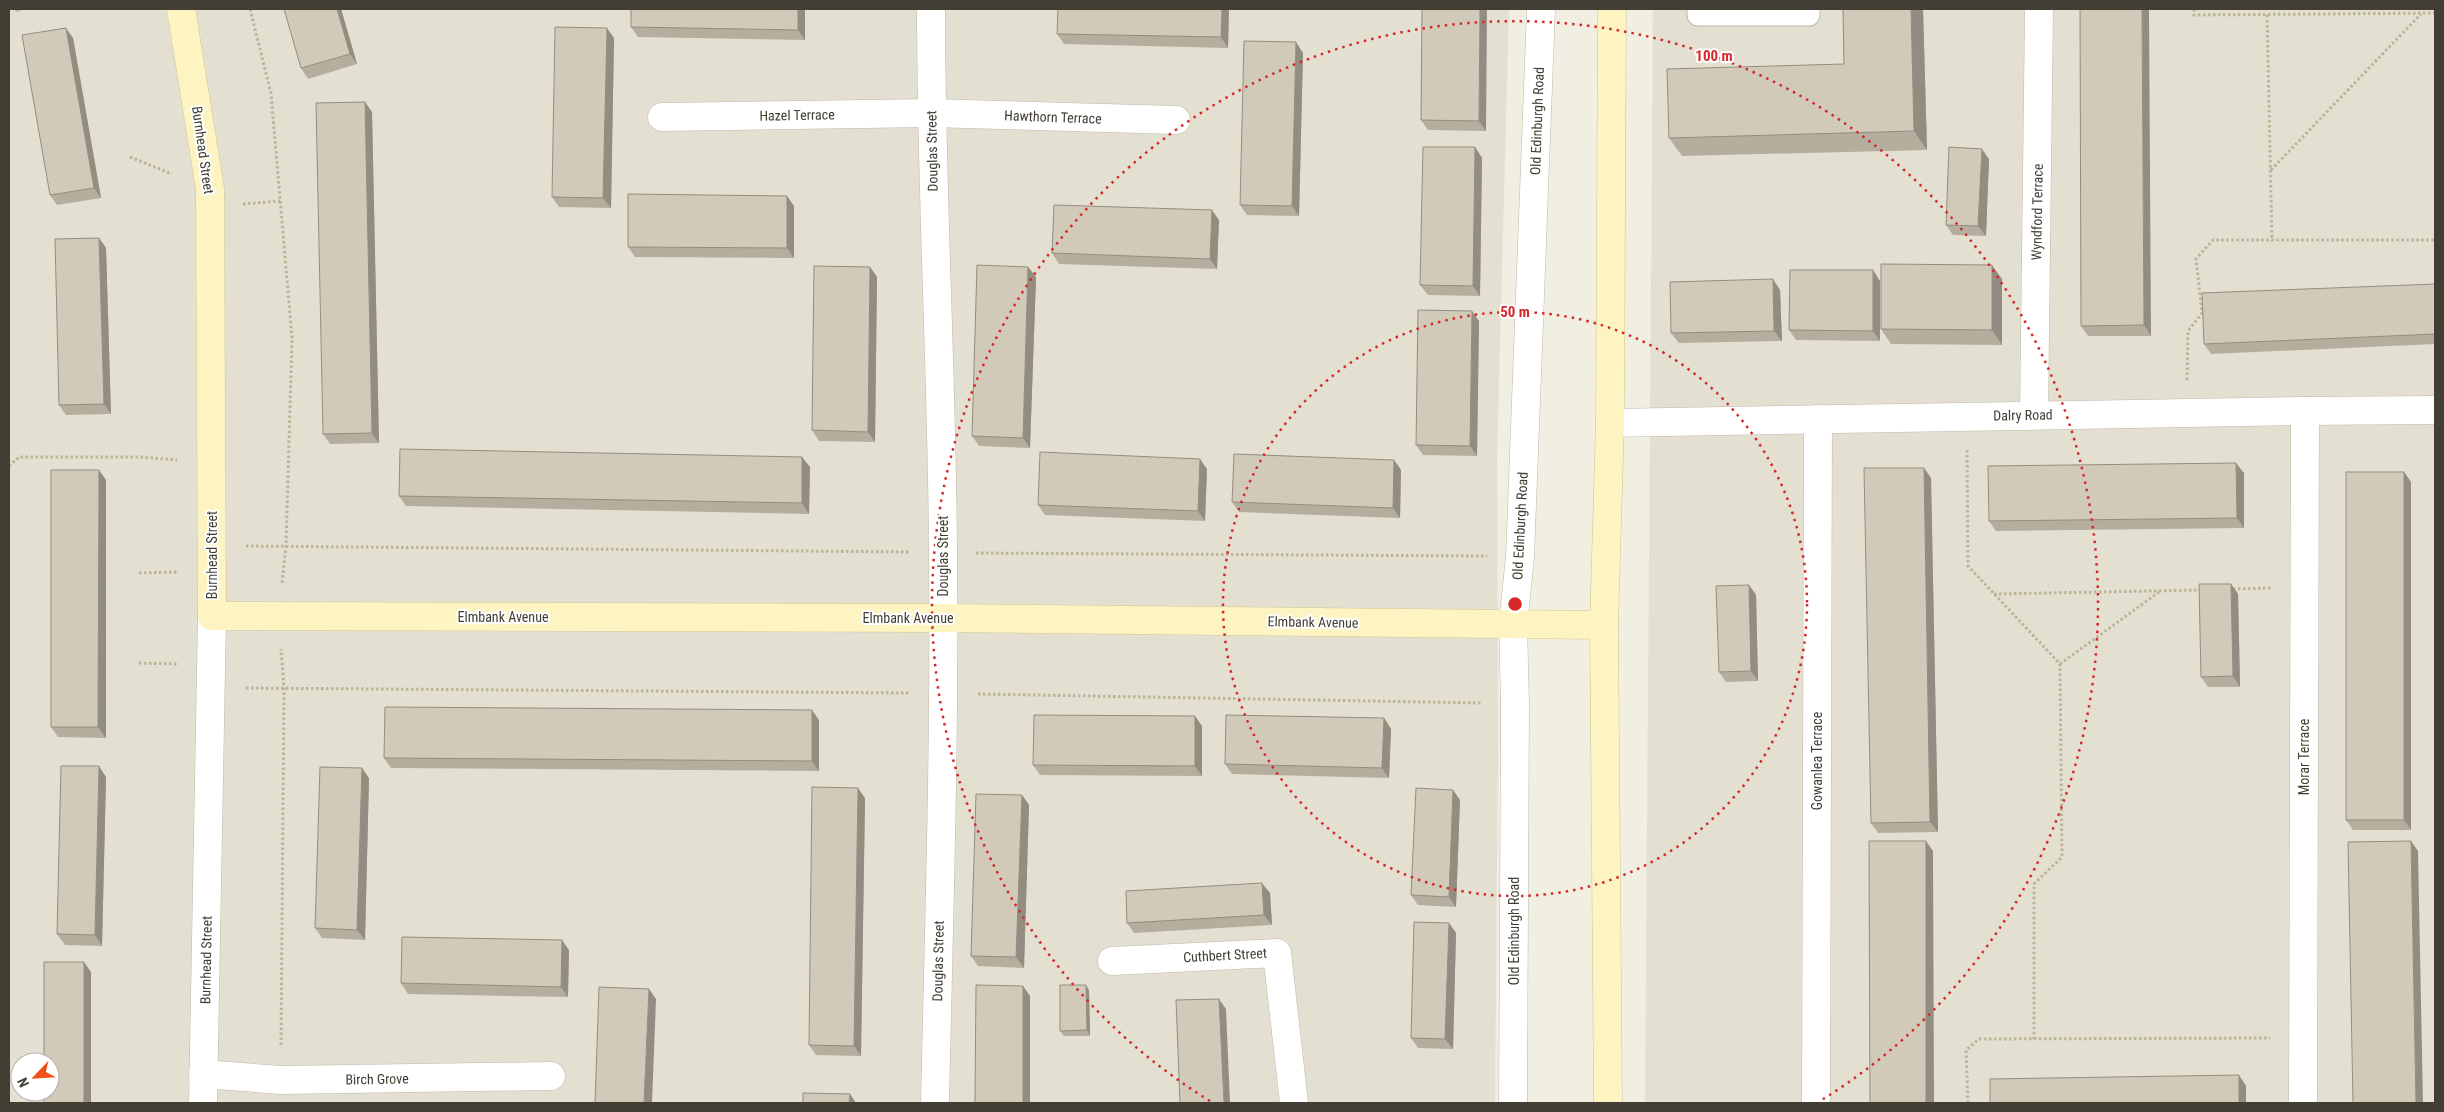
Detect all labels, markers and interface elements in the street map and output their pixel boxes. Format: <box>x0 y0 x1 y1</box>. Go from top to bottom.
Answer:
text: 100 m <box>1695 47 1733 65</box>
street label: Old Edinburgh Road <box>1527 67 1547 175</box>
street label: Burnhead Street <box>189 105 217 195</box>
street label: Hazel Terrace <box>759 106 835 124</box>
street label: Hawthorn Terrace <box>1004 107 1102 127</box>
street label: Douglas Street <box>923 110 941 192</box>
street label: Wyndford Terrace <box>2028 163 2046 261</box>
text: 50 m <box>1500 303 1530 321</box>
street label: Dalry Road <box>1993 406 2053 424</box>
street label: Old Edinburgh Road <box>1509 471 1531 581</box>
street label: Burnhead Street <box>204 511 220 599</box>
street label: Douglas Street <box>935 515 951 597</box>
centre of rings <box>1506 595 1524 613</box>
street label: Elmbank Avenue <box>458 609 549 625</box>
street label: Elmbank Avenue <box>863 610 954 626</box>
street label: Elmbank Avenue <box>1267 613 1359 631</box>
street label: Gowanlea Terrace <box>1809 711 1825 810</box>
street label: Morar Terrace <box>2296 718 2312 795</box>
street label: Old Edinburgh Road <box>1506 877 1522 985</box>
street label: Burnhead Street <box>197 916 215 1004</box>
street label: Douglas Street <box>929 920 947 1002</box>
street label: Cuthbert Street <box>1183 945 1267 965</box>
north arrow <box>10 1052 60 1102</box>
street label: Birch Grove <box>345 1070 409 1088</box>
text: N <box>14 1075 32 1090</box>

